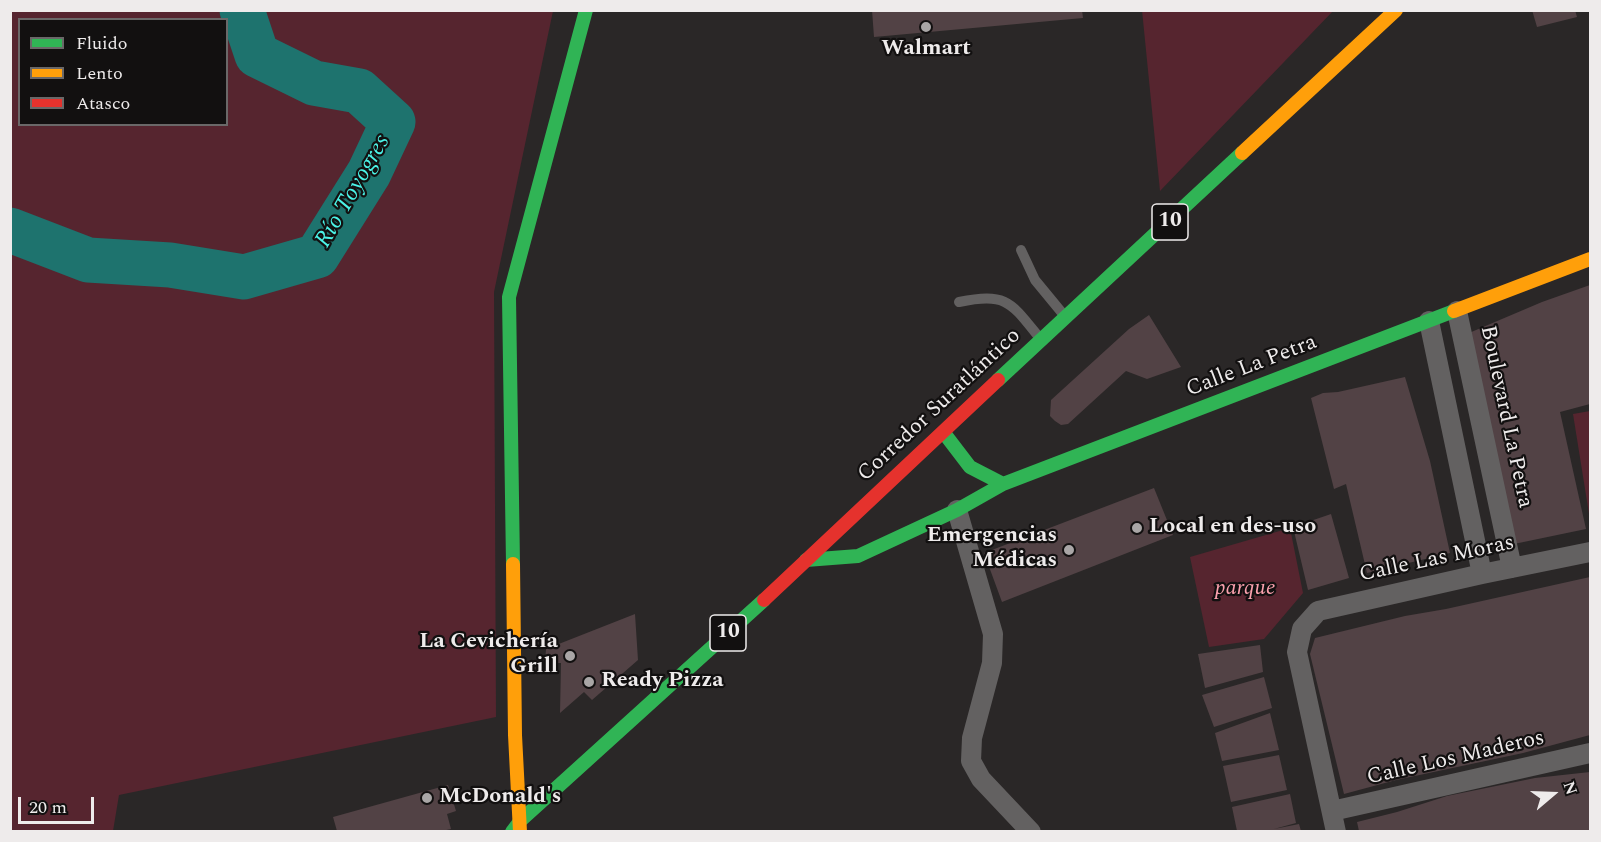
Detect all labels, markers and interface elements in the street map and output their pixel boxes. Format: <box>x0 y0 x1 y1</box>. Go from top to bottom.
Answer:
legend <box>18 18 228 126</box>
marker: Walmart <box>919 20 933 34</box>
text: Fluido <box>76 30 128 57</box>
place label: Walmart <box>881 37 971 63</box>
text: Lento <box>76 60 123 87</box>
text: Atasco <box>76 90 130 117</box>
water label: Río Toyogres <box>310 130 398 254</box>
road number: 10 <box>1152 204 1188 240</box>
street label: Boulevard La Petra <box>1473 323 1537 511</box>
street label: Corredor Suratlántico <box>853 324 1027 488</box>
street label: Calle La Petra <box>1183 330 1321 404</box>
place label: Local en des-uso <box>1149 515 1316 541</box>
marker: Local en des-uso <box>1130 521 1144 535</box>
place label: Emergencias Médicas <box>927 524 1057 576</box>
street label: Calle Las Moras <box>1357 531 1517 589</box>
marker: Emergencias Médicas <box>1062 543 1076 557</box>
park label: parque <box>1215 577 1275 603</box>
road number: 10 <box>710 615 746 651</box>
place label: La Cevichería Grill <box>419 630 558 682</box>
marker: La Cevichería Grill <box>563 649 577 663</box>
place label: Ready Pizza <box>601 669 724 695</box>
marker: Ready Pizza <box>582 675 596 689</box>
street label: Calle Los Maderos <box>1365 726 1547 792</box>
north arrow <box>1523 764 1583 824</box>
text: N <box>1557 778 1583 798</box>
scale bar <box>21 785 98 823</box>
place label: McDonald's <box>439 785 561 811</box>
marker: McDonald's <box>420 791 434 805</box>
text: 20 m <box>29 794 67 821</box>

